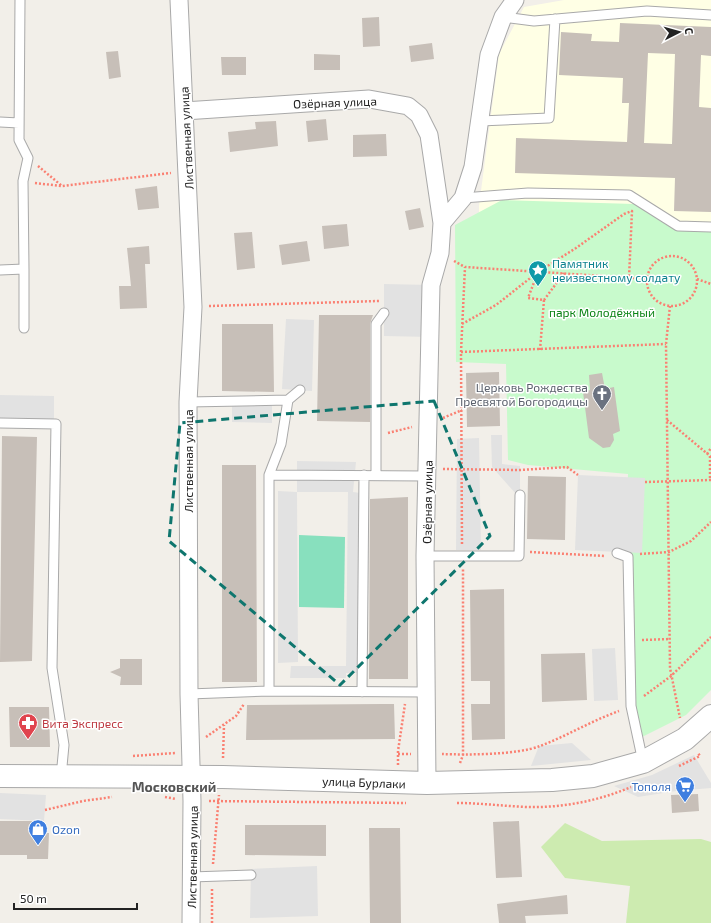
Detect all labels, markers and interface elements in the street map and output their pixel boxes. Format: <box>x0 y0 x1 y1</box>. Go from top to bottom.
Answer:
north arrow <box>659 12 699 52</box>
text: С <box>683 27 696 35</box>
street label: Лиственная улица <box>176 86 197 190</box>
street label: Озёрная улица <box>293 94 377 111</box>
place label: Памятник неизвестному солдату <box>552 256 681 285</box>
place icon: Памятник неизвестному солдату <box>527 259 549 287</box>
park label: парк Молодёжный <box>549 305 655 319</box>
place label: Церковь Рождества Пресвятой Богородицы <box>455 380 588 408</box>
church icon: Церковь Рождества Пресвятой Богородицы <box>591 383 613 411</box>
street label: Лиственная улица <box>181 409 196 513</box>
street label: Озёрная улица <box>419 460 436 544</box>
pharmacy icon: Вита Экспресс <box>17 712 39 740</box>
place label: Вита Экспресс <box>42 716 123 730</box>
street label: улица Бурлаки <box>322 774 406 791</box>
supermarket icon: Тополя <box>674 775 696 803</box>
district label: Московский <box>132 778 216 795</box>
place label: Тополя <box>632 779 671 793</box>
street label: Лиственная улица <box>184 805 201 909</box>
shop icon: Ozon <box>27 818 49 846</box>
place label: Ozon <box>52 822 80 836</box>
scale bar <box>14 885 137 911</box>
text: 50 m <box>20 891 47 905</box>

